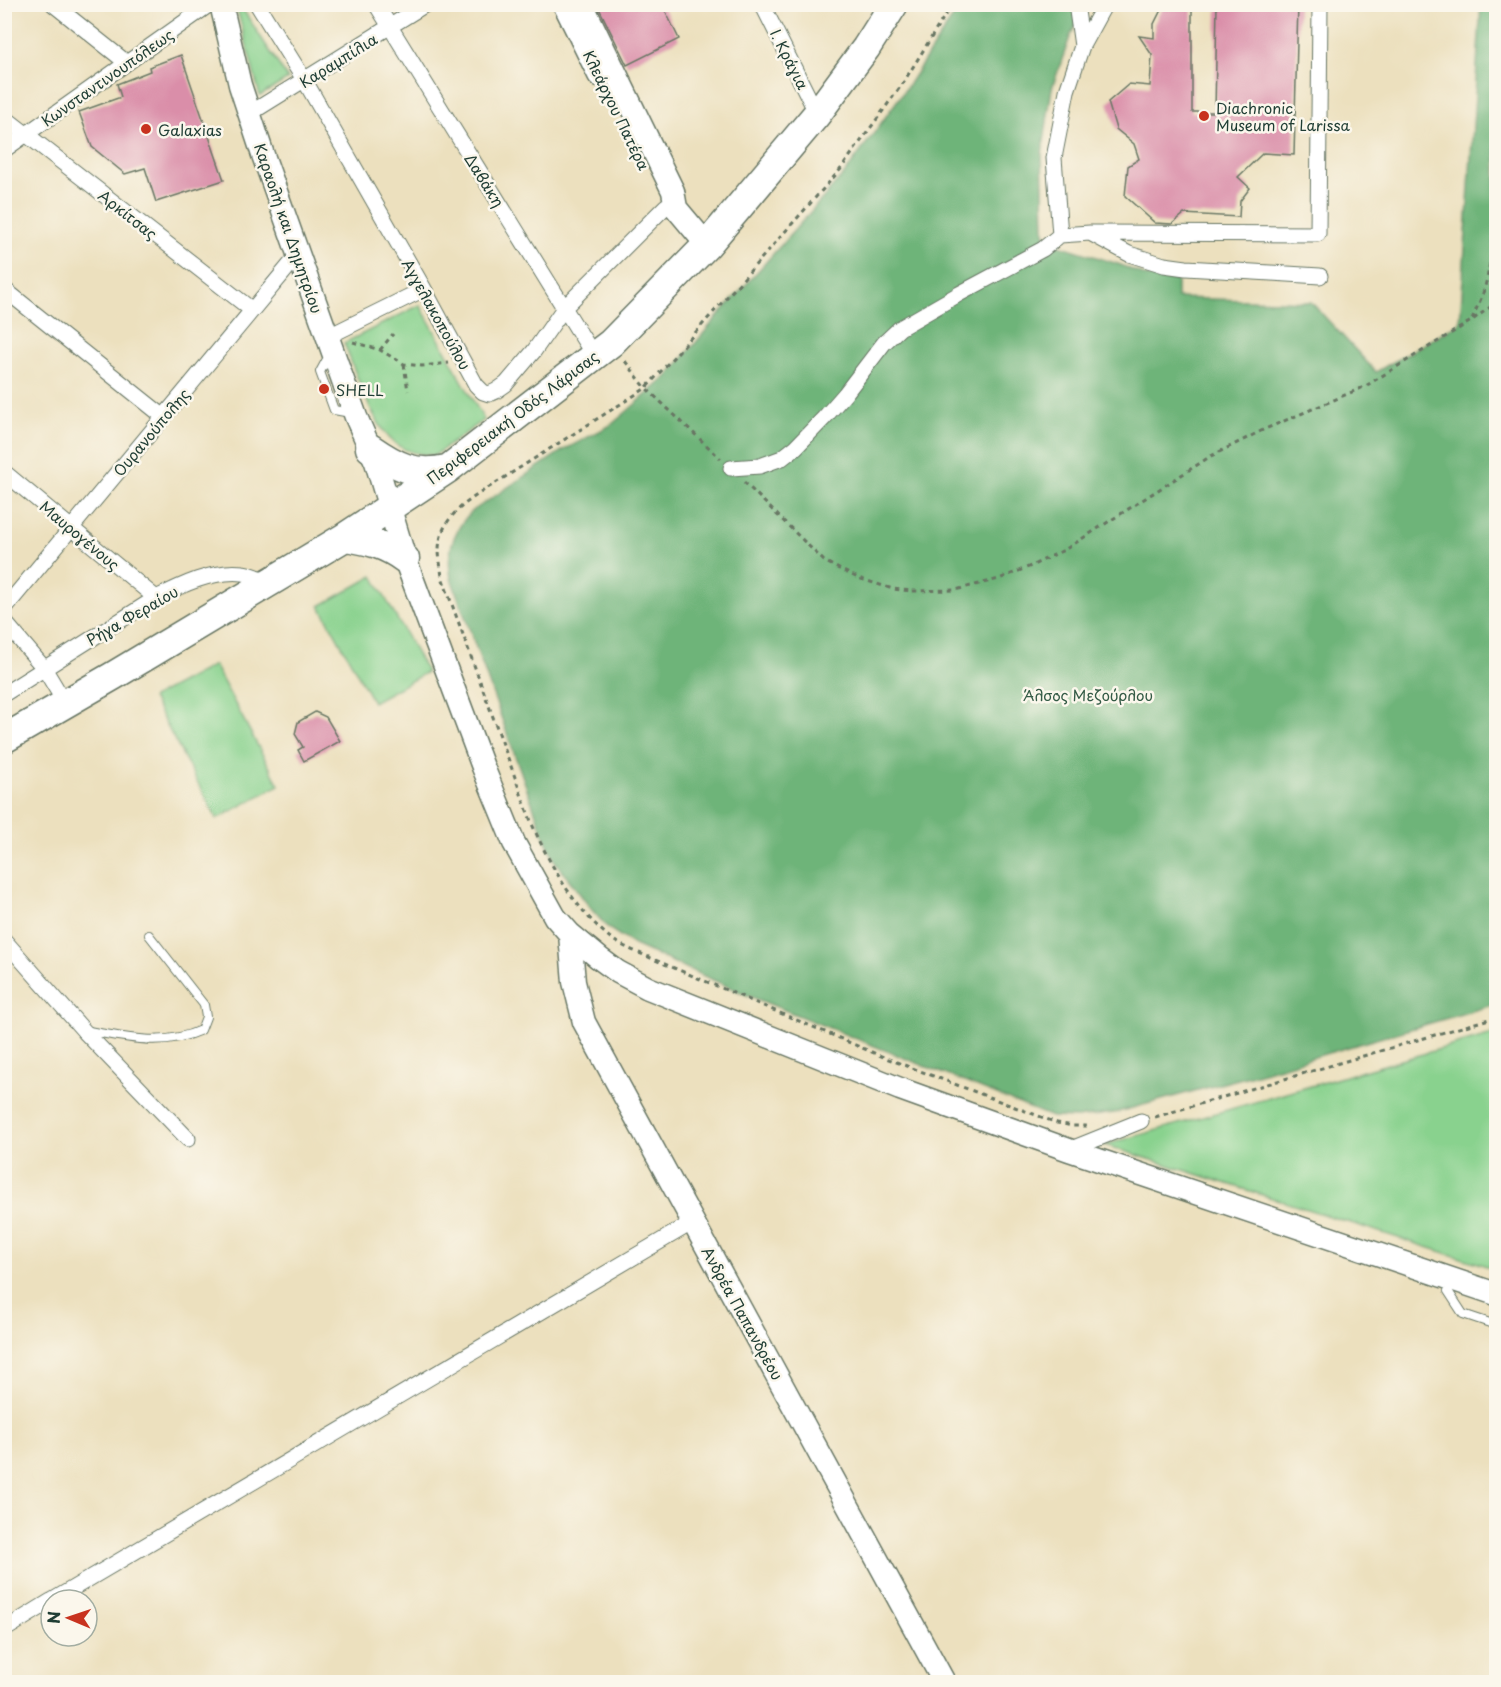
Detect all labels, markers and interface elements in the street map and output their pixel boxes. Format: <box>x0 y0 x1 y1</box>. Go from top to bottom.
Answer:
street label: Κωνσταντινουπόλεως <box>36 22 178 131</box>
street label: Ι. Κράγια <box>765 25 815 93</box>
street label: Καραμπίλια <box>295 27 382 93</box>
street label: Κλεάρχου Πατέρα <box>578 46 656 174</box>
place label: Diachronic Museum of Larissa <box>1216 96 1351 136</box>
marker: Diachronic Museum of Larissa <box>1197 109 1211 123</box>
place label: Galaxias <box>158 118 222 141</box>
marker: Galaxias <box>139 122 153 136</box>
street label: Καραολή και Δημητρίου <box>249 140 329 316</box>
street label: Δαβάκη <box>460 149 510 211</box>
street label: Αρκίτσας <box>94 184 163 245</box>
street label: Αγγελακοπούλου <box>397 254 477 374</box>
street label: Περιφερειακή Οδός Λάρισας <box>421 344 603 489</box>
place label: SHELL <box>336 378 384 401</box>
marker: SHELL <box>317 382 331 396</box>
street label: Ουρανούπολης <box>107 383 195 481</box>
street label: Μαυρογένους <box>35 495 125 575</box>
street label: Ρήγα Φεραίου <box>82 579 182 651</box>
park label: Άλσος Μεζούρλου <box>1023 683 1153 706</box>
street label: Ανδρέα Παπανδρέου <box>697 1242 789 1384</box>
north arrow <box>39 1588 99 1648</box>
text: N <box>41 1611 65 1624</box>

